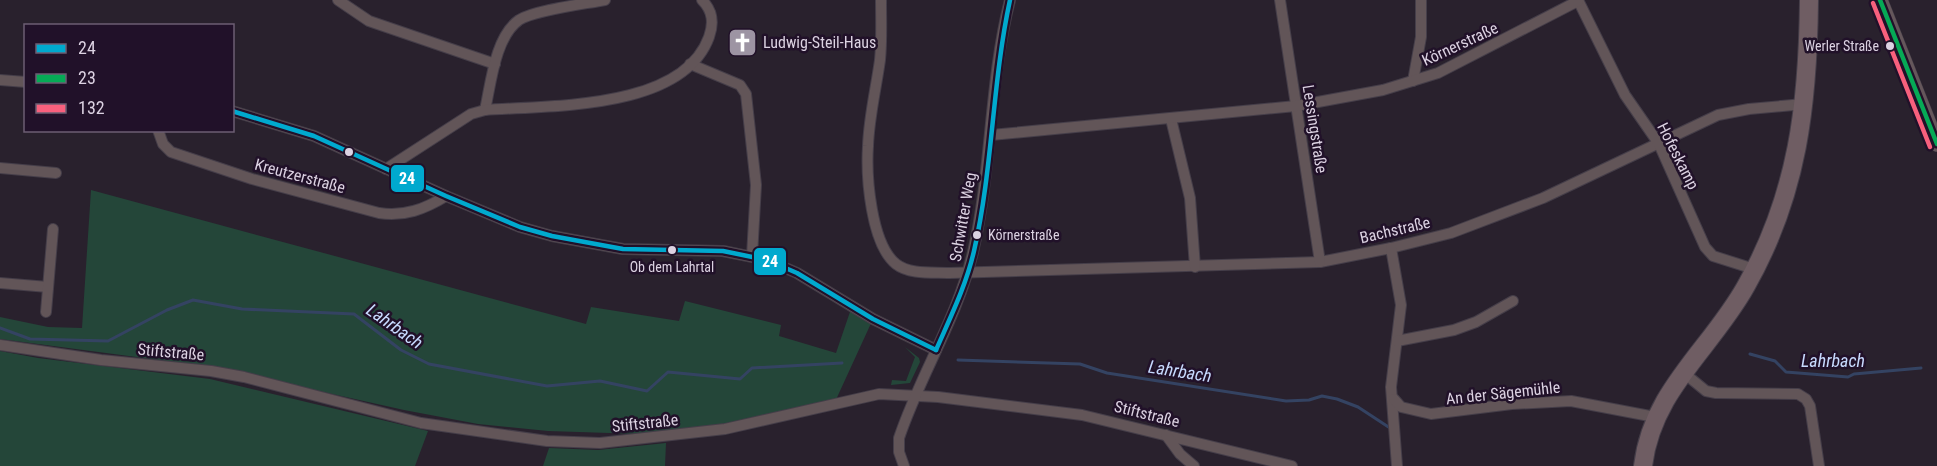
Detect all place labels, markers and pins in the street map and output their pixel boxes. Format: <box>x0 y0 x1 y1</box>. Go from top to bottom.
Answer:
church icon: Ludwig-Steil-Haus <box>726 26 758 58</box>
place label: Ludwig-Steil-Haus <box>763 33 876 52</box>
place label: Werler Straße <box>1804 38 1879 54</box>
marker: Werler Straße <box>1884 40 1896 52</box>
unlabelled marker <box>343 146 355 158</box>
place label: Körnerstraße <box>988 227 1060 243</box>
marker: Körnerstraße <box>971 229 983 241</box>
marker: Ob dem Lahrtal <box>666 244 678 256</box>
place label: Ob dem Lahrtal <box>630 259 714 275</box>

